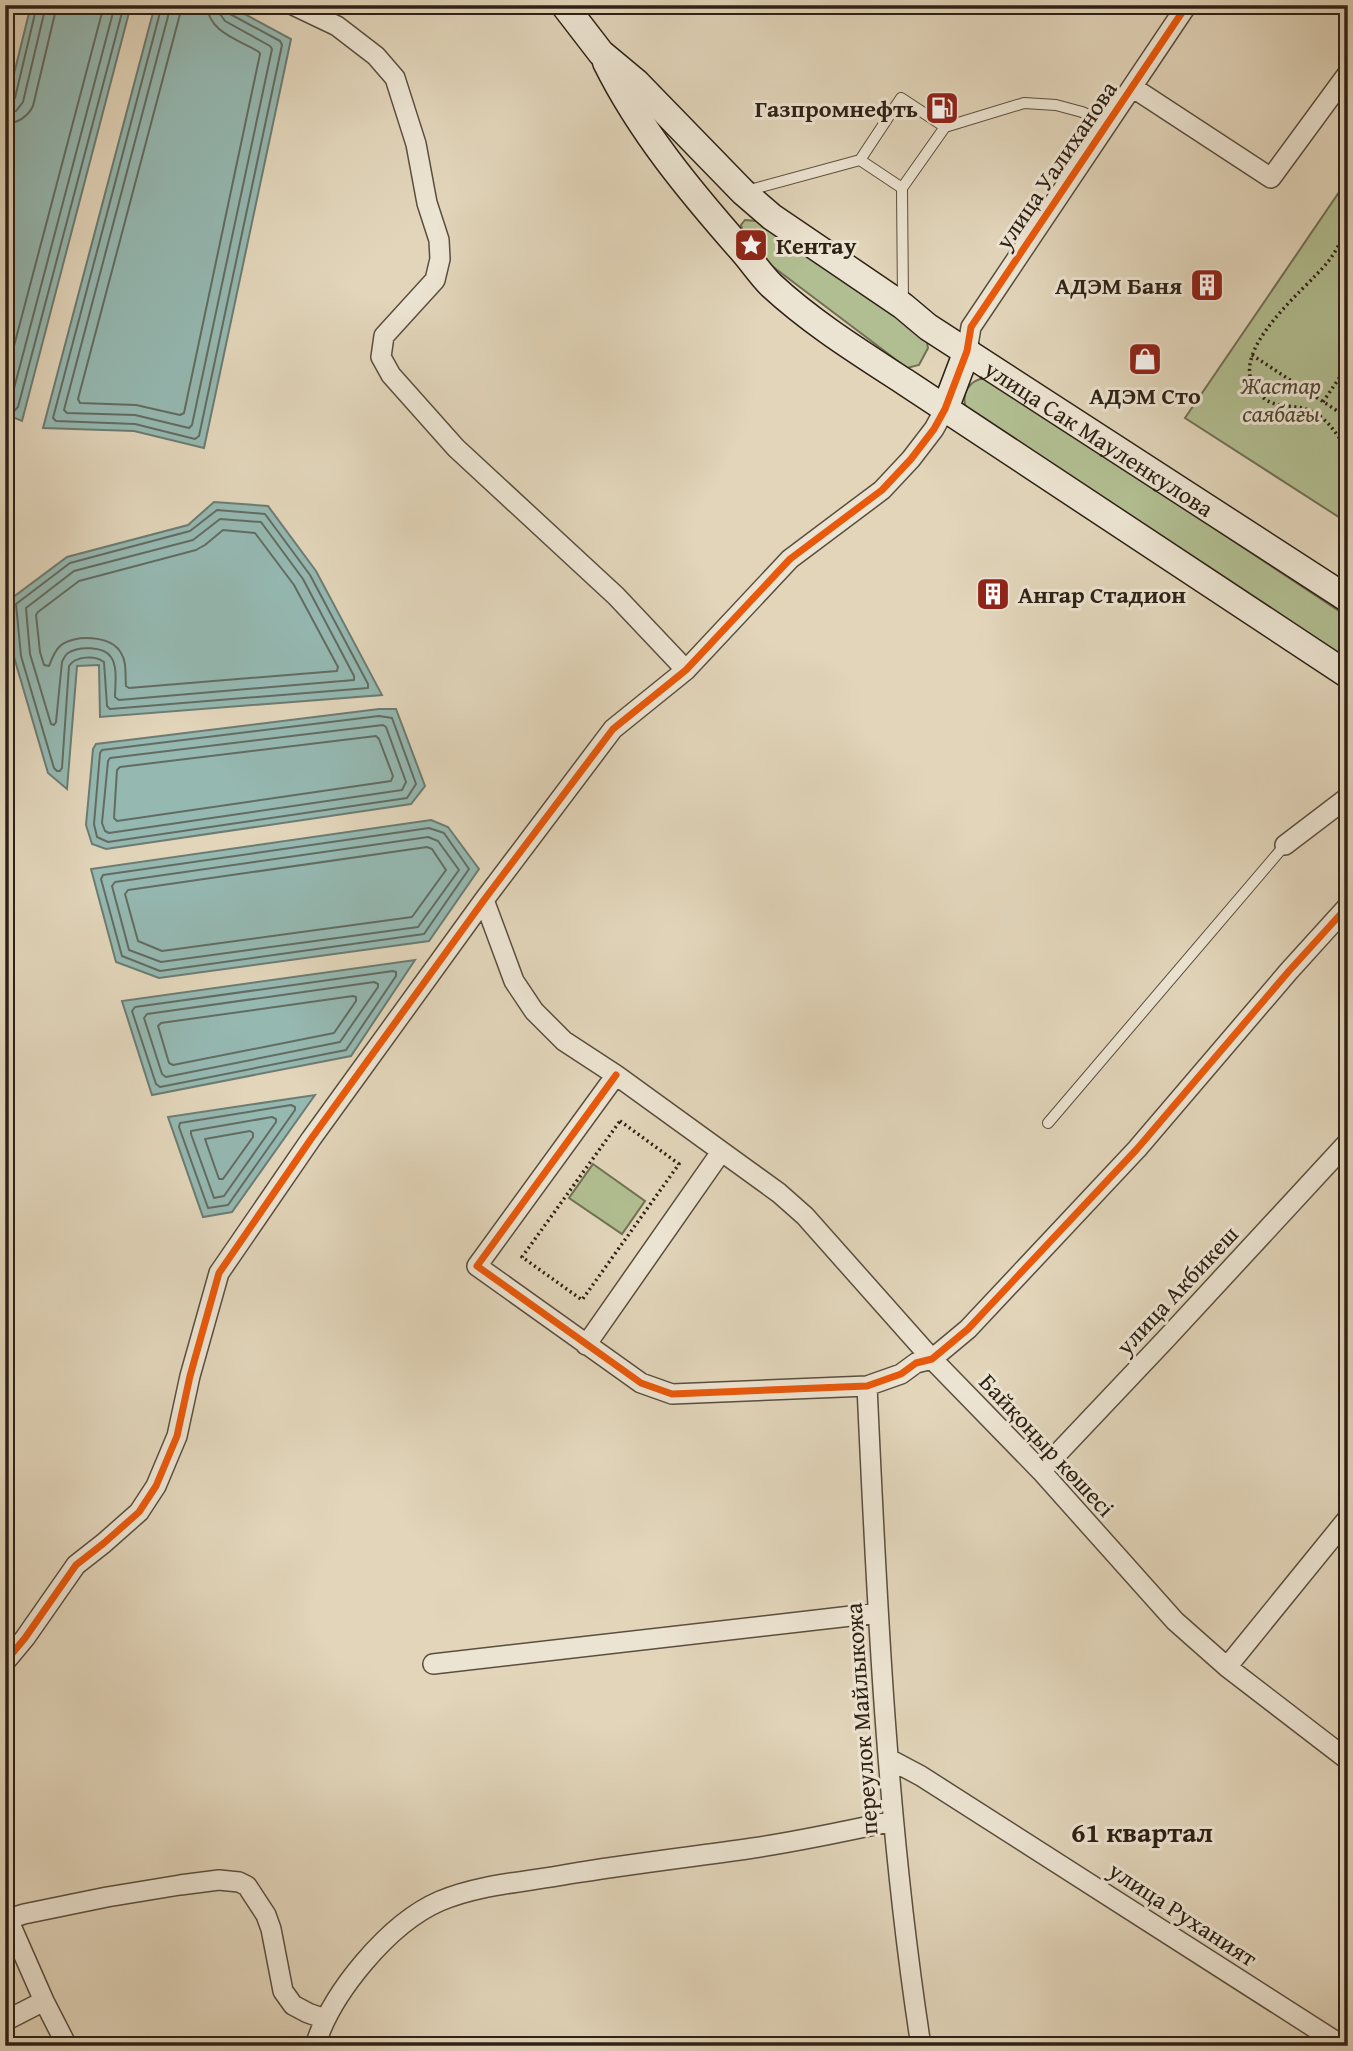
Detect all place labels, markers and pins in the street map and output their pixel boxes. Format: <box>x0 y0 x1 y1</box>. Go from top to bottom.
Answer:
fuel station icon: Газпромнефть <box>923 89 961 127</box>
place label: Газпромнефть <box>755 91 918 126</box>
place icon: Кентау <box>732 226 770 264</box>
place label: Кентау <box>776 228 857 263</box>
building icon: АДЭМ Баня <box>1188 266 1226 304</box>
place label: АДЭМ Баня <box>1055 268 1182 303</box>
shop icon: АДЭМ Сто <box>1126 340 1164 378</box>
place label: АДЭМ Сто <box>1089 378 1201 413</box>
building icon: Ангар Стадион <box>974 575 1012 613</box>
place label: Ангар Стадион <box>1018 577 1186 612</box>

